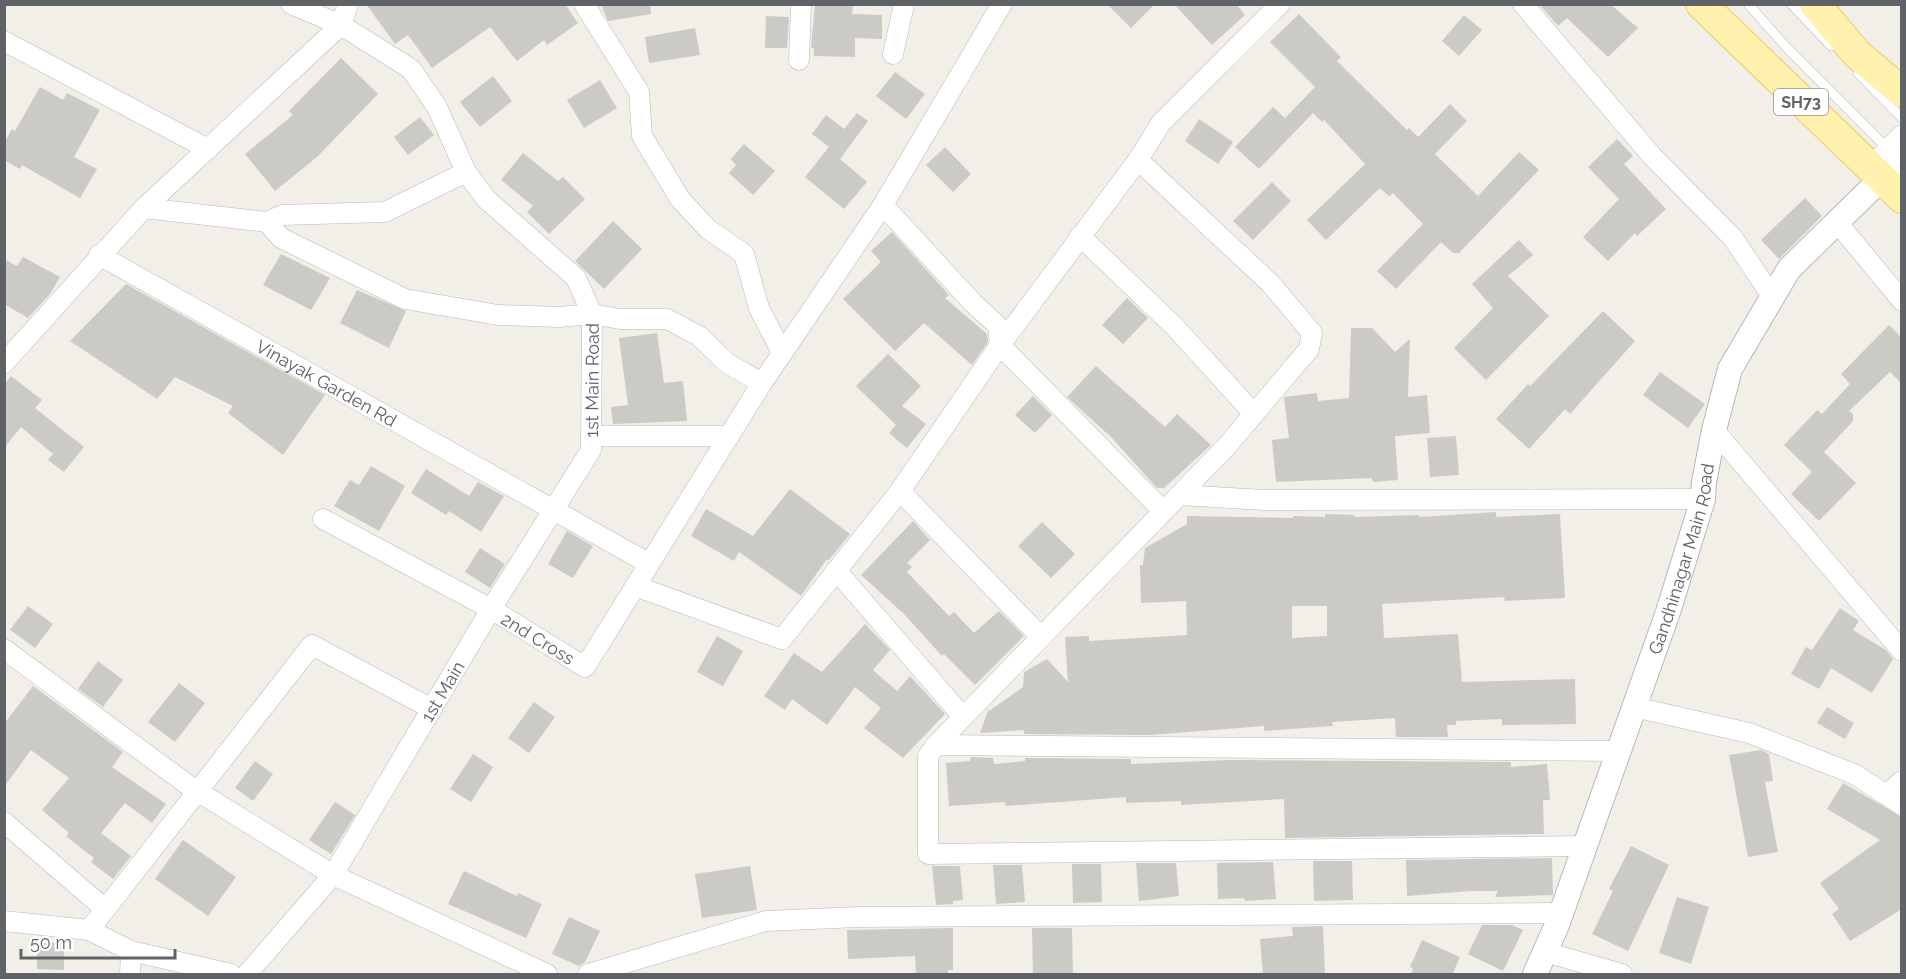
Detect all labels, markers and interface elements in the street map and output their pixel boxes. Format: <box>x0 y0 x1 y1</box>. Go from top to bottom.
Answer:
road number: SH73 <box>1774 89 1828 115</box>
street label: 1st Main Road <box>581 323 602 438</box>
street label: Vinayak Garden Rd <box>253 335 401 431</box>
street label: Gandhinagar Main Road <box>1643 461 1718 657</box>
street label: 2nd Cross <box>498 608 579 669</box>
street label: 1st Main <box>416 657 468 725</box>
scale bar <box>21 922 176 960</box>
text: 50 m <box>30 932 72 953</box>

